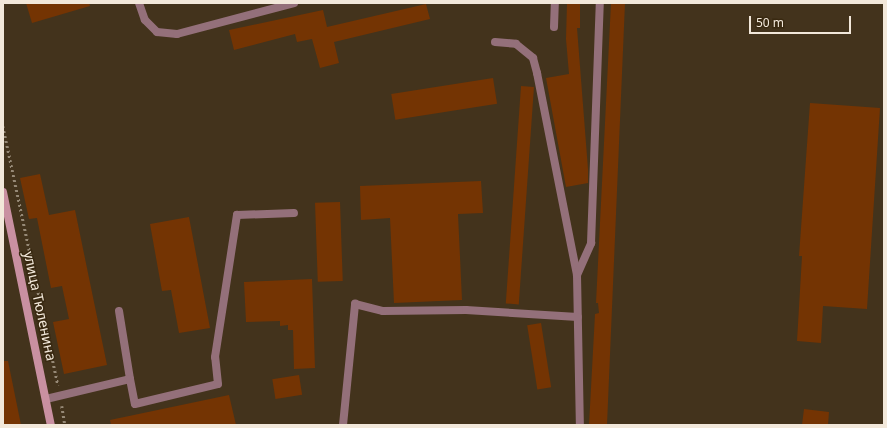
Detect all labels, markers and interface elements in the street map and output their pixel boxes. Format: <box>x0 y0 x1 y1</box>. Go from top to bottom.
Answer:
scale bar <box>751 8 853 34</box>
text: 50 m <box>756 14 784 31</box>
street label: улица Тюленина <box>20 250 60 362</box>

